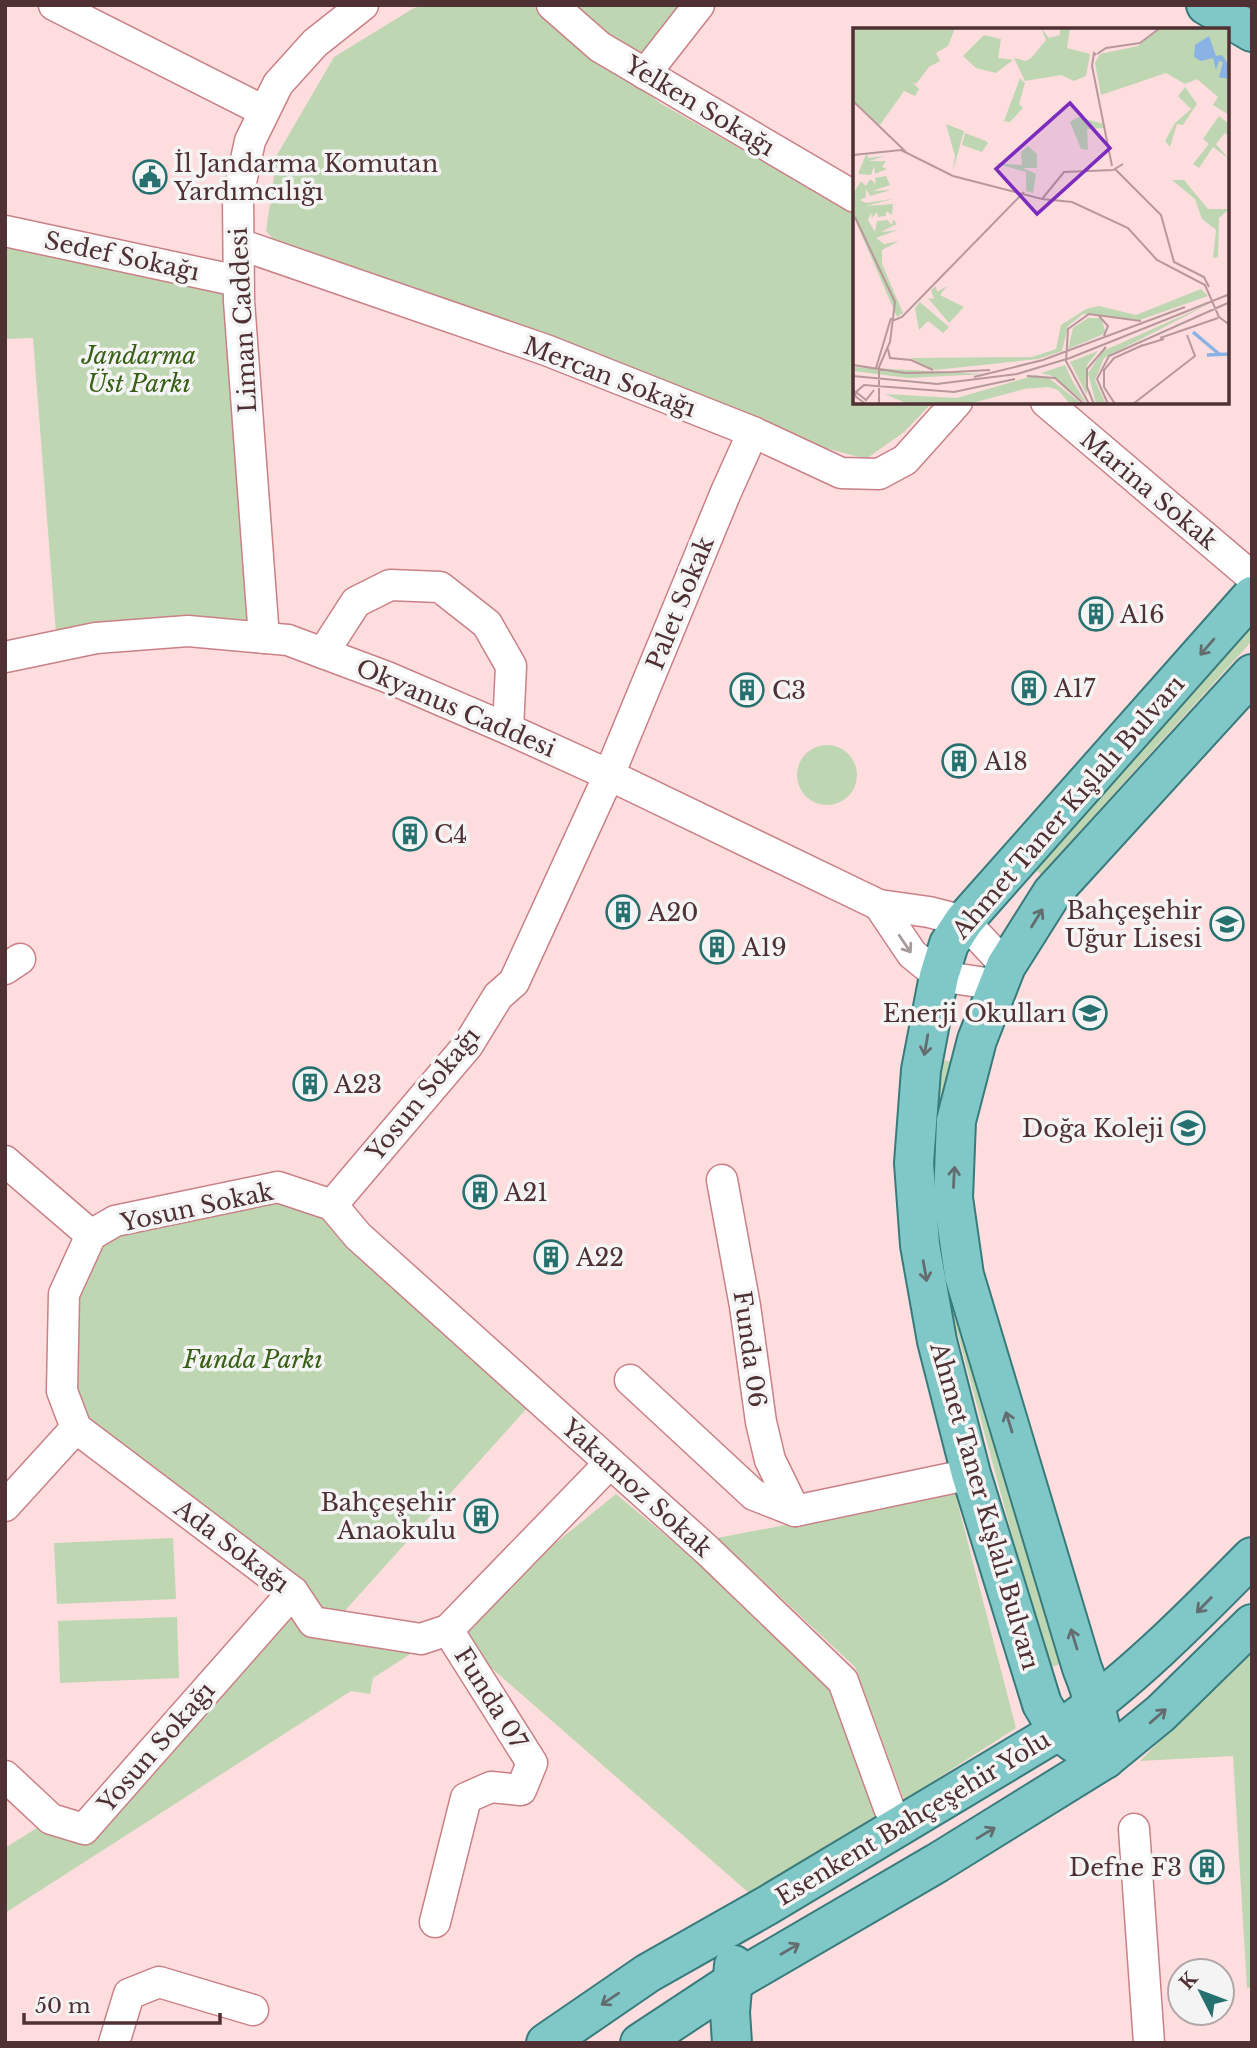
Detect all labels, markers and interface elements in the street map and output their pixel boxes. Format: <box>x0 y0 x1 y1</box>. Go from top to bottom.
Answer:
inset map <box>853 28 1229 404</box>
street label: Yelken Sokağı <box>619 49 780 162</box>
place label: İl Jandarma Komutan Yardımcılığı <box>173 149 438 206</box>
public building icon: İl Jandarma Komutan Yardımcılığı <box>131 158 169 196</box>
street label: Sedef Sokağı <box>42 225 202 287</box>
street label: Liman Caddesi <box>224 226 262 414</box>
street label: Mercan Sokağı <box>520 331 700 423</box>
park label: Jandarma Üst Parkı <box>81 341 196 398</box>
street label: Marina Sokak <box>1075 424 1223 556</box>
street label: Palet Sokak <box>640 532 720 674</box>
building icon: A16 <box>1077 595 1115 633</box>
place label: A16 <box>1119 600 1165 629</box>
one-way arrow <box>1199 638 1215 656</box>
street label: Okyanus Caddesi <box>352 653 560 763</box>
building icon: A17 <box>1010 669 1048 707</box>
street label: Ahmet Taner Kışlalı Bulvarı <box>945 670 1190 945</box>
building icon: C3 <box>728 671 766 709</box>
place label: A17 <box>1053 674 1096 703</box>
place label: C3 <box>772 676 806 705</box>
building icon: A18 <box>940 742 978 780</box>
place label: A18 <box>983 747 1028 776</box>
building icon: C4 <box>391 815 429 853</box>
place label: C4 <box>434 820 467 849</box>
building icon: A20 <box>604 893 642 931</box>
place label: Bahçeşehir Uğur Lisesi <box>1065 896 1203 953</box>
place label: A20 <box>647 898 698 927</box>
school or university icon: Bahçeşehir Uğur Lisesi <box>1208 905 1246 943</box>
one-way arrow <box>1031 908 1045 928</box>
building icon: A19 <box>698 928 736 966</box>
place label: A19 <box>741 933 787 962</box>
one-way arrow <box>898 934 912 953</box>
school or university icon: Enerji Okulları <box>1071 994 1109 1032</box>
place label: Enerji Okulları <box>883 999 1066 1028</box>
street label: Yosun Sokağı <box>360 1022 486 1167</box>
one-way arrow <box>918 1033 932 1056</box>
building icon: A23 <box>291 1065 329 1103</box>
place label: A23 <box>333 1070 382 1099</box>
school or university icon: Doğa Koleji <box>1169 1109 1207 1147</box>
place label: Doğa Koleji <box>1022 1114 1164 1143</box>
one-way arrow <box>947 1166 960 1189</box>
building icon: A21 <box>461 1173 499 1211</box>
street label: Yosun Sokak <box>117 1177 276 1238</box>
place label: A21 <box>503 1178 548 1207</box>
building icon: A22 <box>532 1238 570 1276</box>
place label: A22 <box>575 1243 624 1272</box>
one-way arrow <box>919 1259 932 1282</box>
street label: Funda 06 <box>727 1289 773 1409</box>
street label: Ahmet Taner Kışlalı Bulvarı <box>924 1338 1046 1673</box>
park label: Funda Parkı <box>182 1345 323 1374</box>
one-way arrow <box>1001 1411 1014 1433</box>
street label: Yakamoz Sokak <box>555 1412 718 1563</box>
place label: Bahçeşehir Anaokulu <box>320 1488 457 1545</box>
street label: Ada Sokağı <box>168 1493 295 1599</box>
building icon: Bahçeşehir Anaokulu <box>462 1497 500 1535</box>
one-way arrow <box>1196 1597 1213 1614</box>
one-way arrow <box>1066 1629 1079 1651</box>
street label: Funda 07 <box>448 1642 534 1755</box>
street label: Yosun Sokağı <box>91 1676 220 1819</box>
one-way arrow <box>1149 1708 1167 1724</box>
street label: Esenkent Bahçeşehir Yolu <box>771 1725 1055 1911</box>
one-way arrow <box>975 1826 995 1840</box>
building icon: Defne F3 <box>1188 1848 1226 1886</box>
place label: Defne F3 <box>1069 1853 1182 1882</box>
one-way arrow <box>779 1942 799 1956</box>
north arrow <box>1166 1957 1236 2027</box>
text: K <box>1175 1966 1203 1994</box>
scale bar <box>24 1982 220 2026</box>
one-way arrow <box>601 1992 620 2006</box>
text: 50 m <box>35 1993 91 2019</box>

